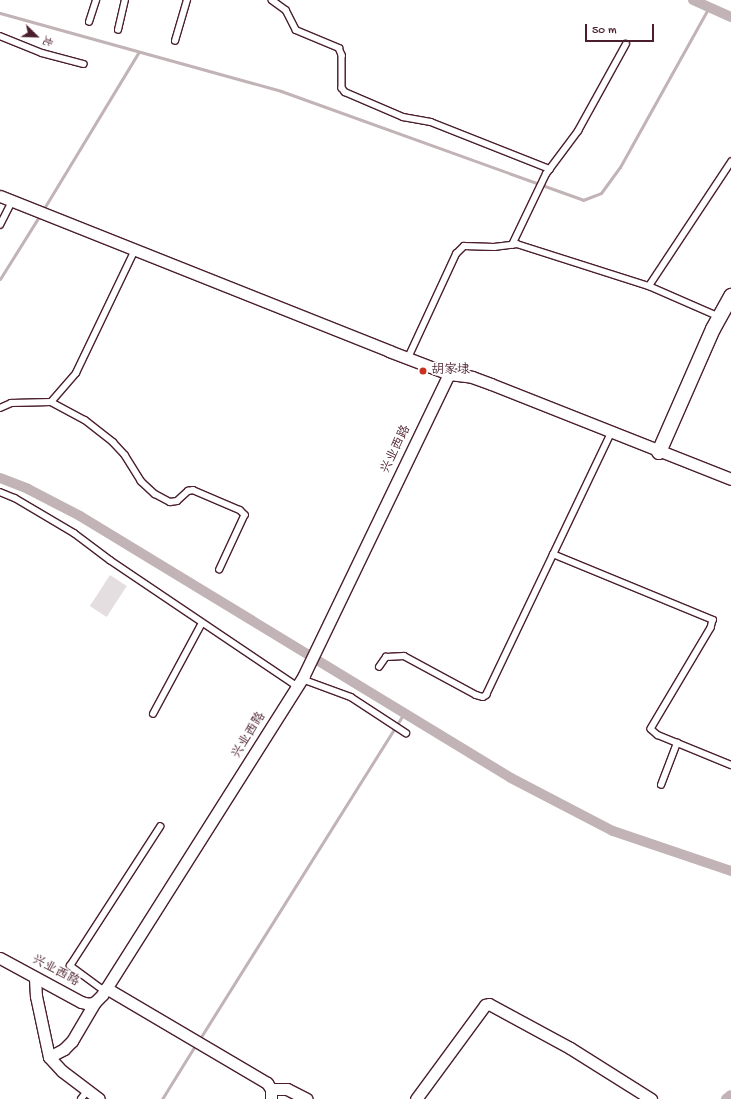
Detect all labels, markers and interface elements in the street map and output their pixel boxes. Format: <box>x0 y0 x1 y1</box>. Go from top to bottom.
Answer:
north arrow <box>16 16 56 56</box>
scale bar <box>587 16 656 42</box>
text: 50 m <box>592 24 617 38</box>
text: 北 <box>39 33 55 48</box>
place label: 胡家埭 <box>431 363 470 379</box>
marker: 胡家埭 <box>418 366 428 376</box>
street label: 兴业西路 <box>379 423 415 477</box>
street label: 兴业西路 <box>230 710 270 762</box>
street label: 兴业西路 <box>28 953 82 991</box>

